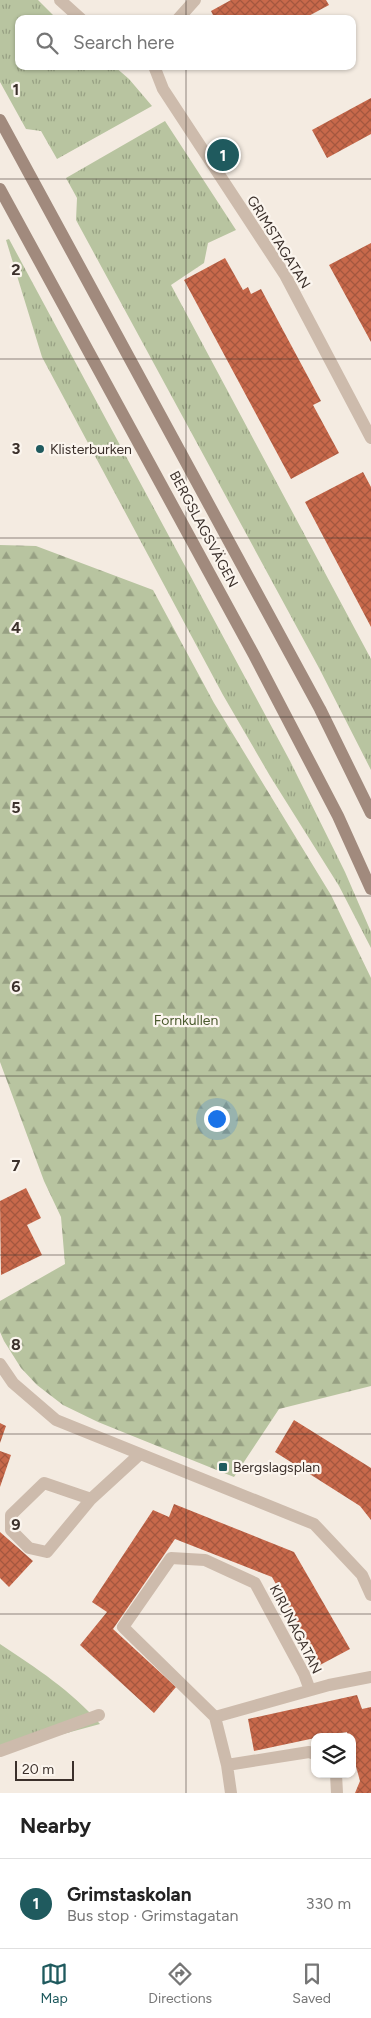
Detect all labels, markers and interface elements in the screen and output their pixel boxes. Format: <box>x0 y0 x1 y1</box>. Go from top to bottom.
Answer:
search box <box>15 15 356 70</box>
icon: search <box>33 29 61 57</box>
text: Search here <box>73 31 175 54</box>
text: 1 <box>13 80 19 99</box>
pin: 1 <box>207 136 239 174</box>
street label: GRIMSTAGATAN <box>243 193 314 292</box>
text: 2 <box>11 260 21 279</box>
text: 3 <box>12 439 21 458</box>
place label: Klisterburken <box>50 441 132 458</box>
marker: Klisterburken <box>34 443 46 455</box>
street label: BERGSLAGSVÄGEN <box>166 468 241 590</box>
text: 4 <box>11 618 21 637</box>
text: 5 <box>11 798 21 817</box>
text: 6 <box>11 977 21 996</box>
park label: Fornkullen <box>154 1012 218 1029</box>
your location <box>204 1106 230 1132</box>
text: 7 <box>12 1156 21 1175</box>
text: 8 <box>11 1335 21 1354</box>
place label: Bergslagsplan <box>233 1459 320 1476</box>
marker: Bergslagsplan <box>217 1461 229 1473</box>
text: 9 <box>11 1515 21 1534</box>
street label: KIRUNAGATAN <box>266 1582 325 1677</box>
map controls <box>311 1733 356 1778</box>
button: layers <box>311 1733 356 1778</box>
scale bar <box>15 1758 74 1781</box>
text: 20 m <box>22 1761 54 1778</box>
text: Nearby <box>20 1813 91 1838</box>
text: Grimstaskolan <box>67 1883 192 1906</box>
text: 1 <box>33 1894 39 1913</box>
text: 330 m <box>306 1894 351 1913</box>
text: Bus stop · Grimstagatan <box>67 1906 238 1925</box>
tab: Map <box>40 1960 68 2007</box>
tab: Directions <box>148 1960 212 2007</box>
tab: Saved <box>292 1960 331 2007</box>

